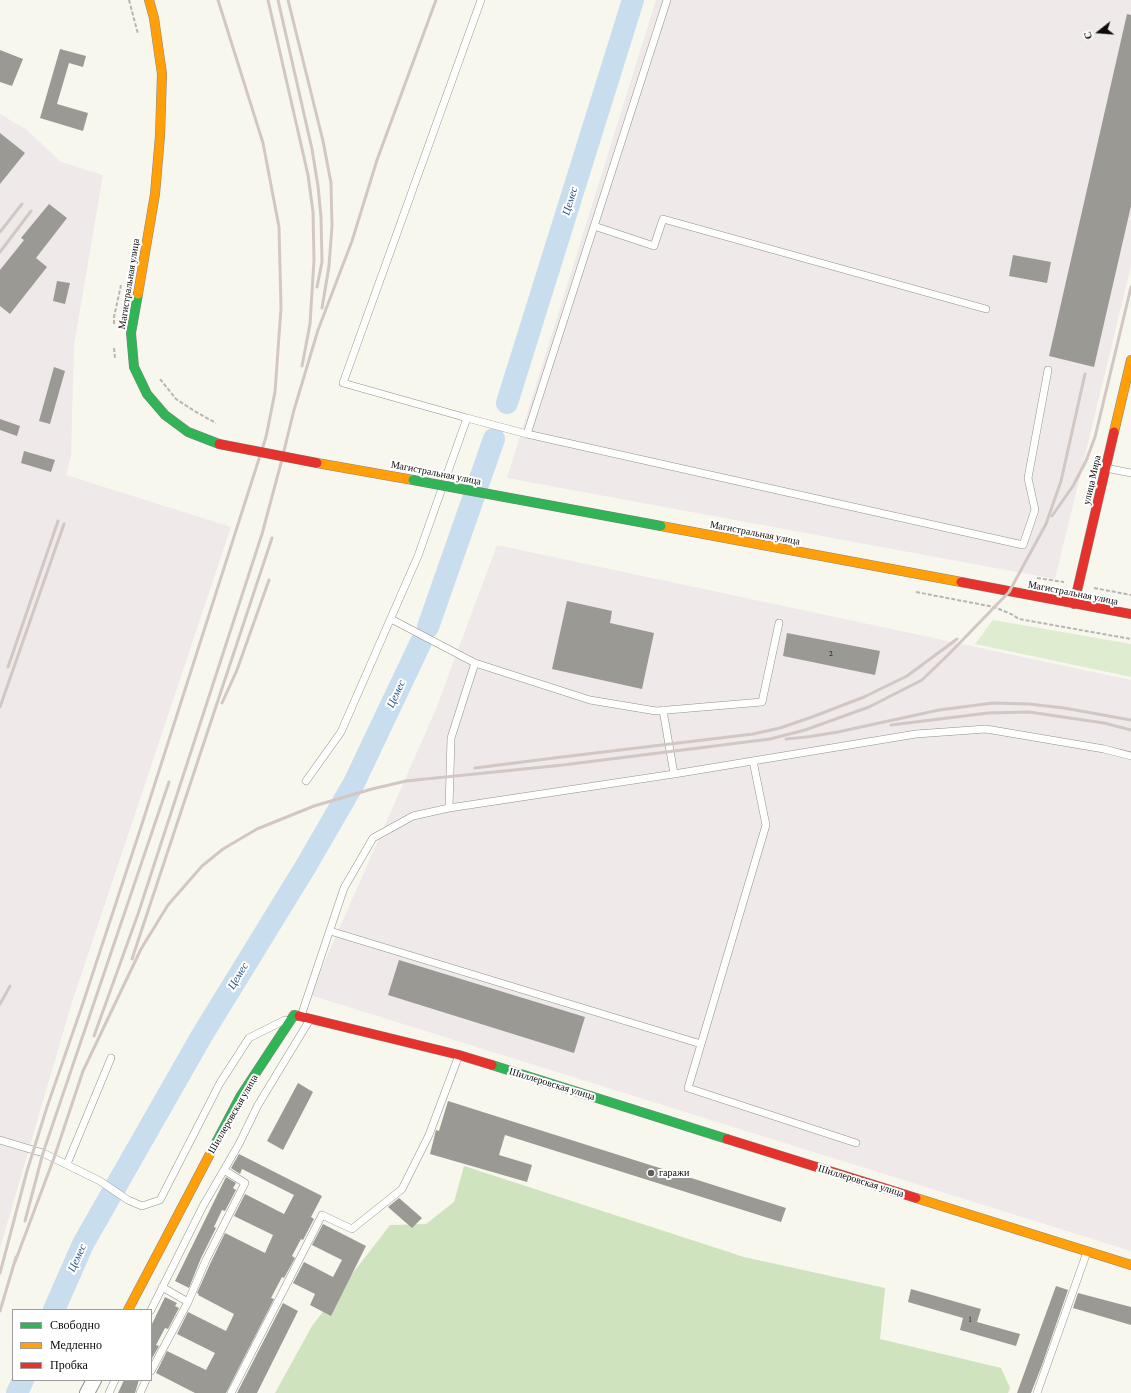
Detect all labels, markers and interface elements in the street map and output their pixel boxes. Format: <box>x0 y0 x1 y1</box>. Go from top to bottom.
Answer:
north arrow <box>1079 12 1119 52</box>
text: С <box>1081 30 1094 41</box>
water label: Цемес <box>559 185 581 217</box>
street label: Магистральная улица <box>116 238 142 330</box>
street label: улица Мира <box>1081 454 1103 506</box>
street label: Магистральная улица <box>390 458 482 488</box>
street label: Магистральная улица <box>709 518 801 548</box>
street label: Магистральная улица <box>1027 578 1119 608</box>
house number: 2 <box>829 649 833 659</box>
water label: Цемес <box>384 678 408 710</box>
water label: Цемес <box>225 960 251 992</box>
street label: Шиллеровская улица <box>508 1065 596 1103</box>
street label: Шиллеровская улица <box>205 1072 261 1156</box>
street label: Шиллеровская улица <box>817 1162 905 1200</box>
place label: гаражи <box>659 1167 689 1179</box>
marker: гаражи <box>646 1168 656 1178</box>
water label: Цемес <box>65 1242 89 1274</box>
legend <box>12 1309 152 1381</box>
house number: 1 <box>969 1315 971 1325</box>
text: Свободно <box>50 1318 100 1332</box>
text: Медленно <box>50 1338 102 1352</box>
text: Пробка <box>50 1358 88 1372</box>

